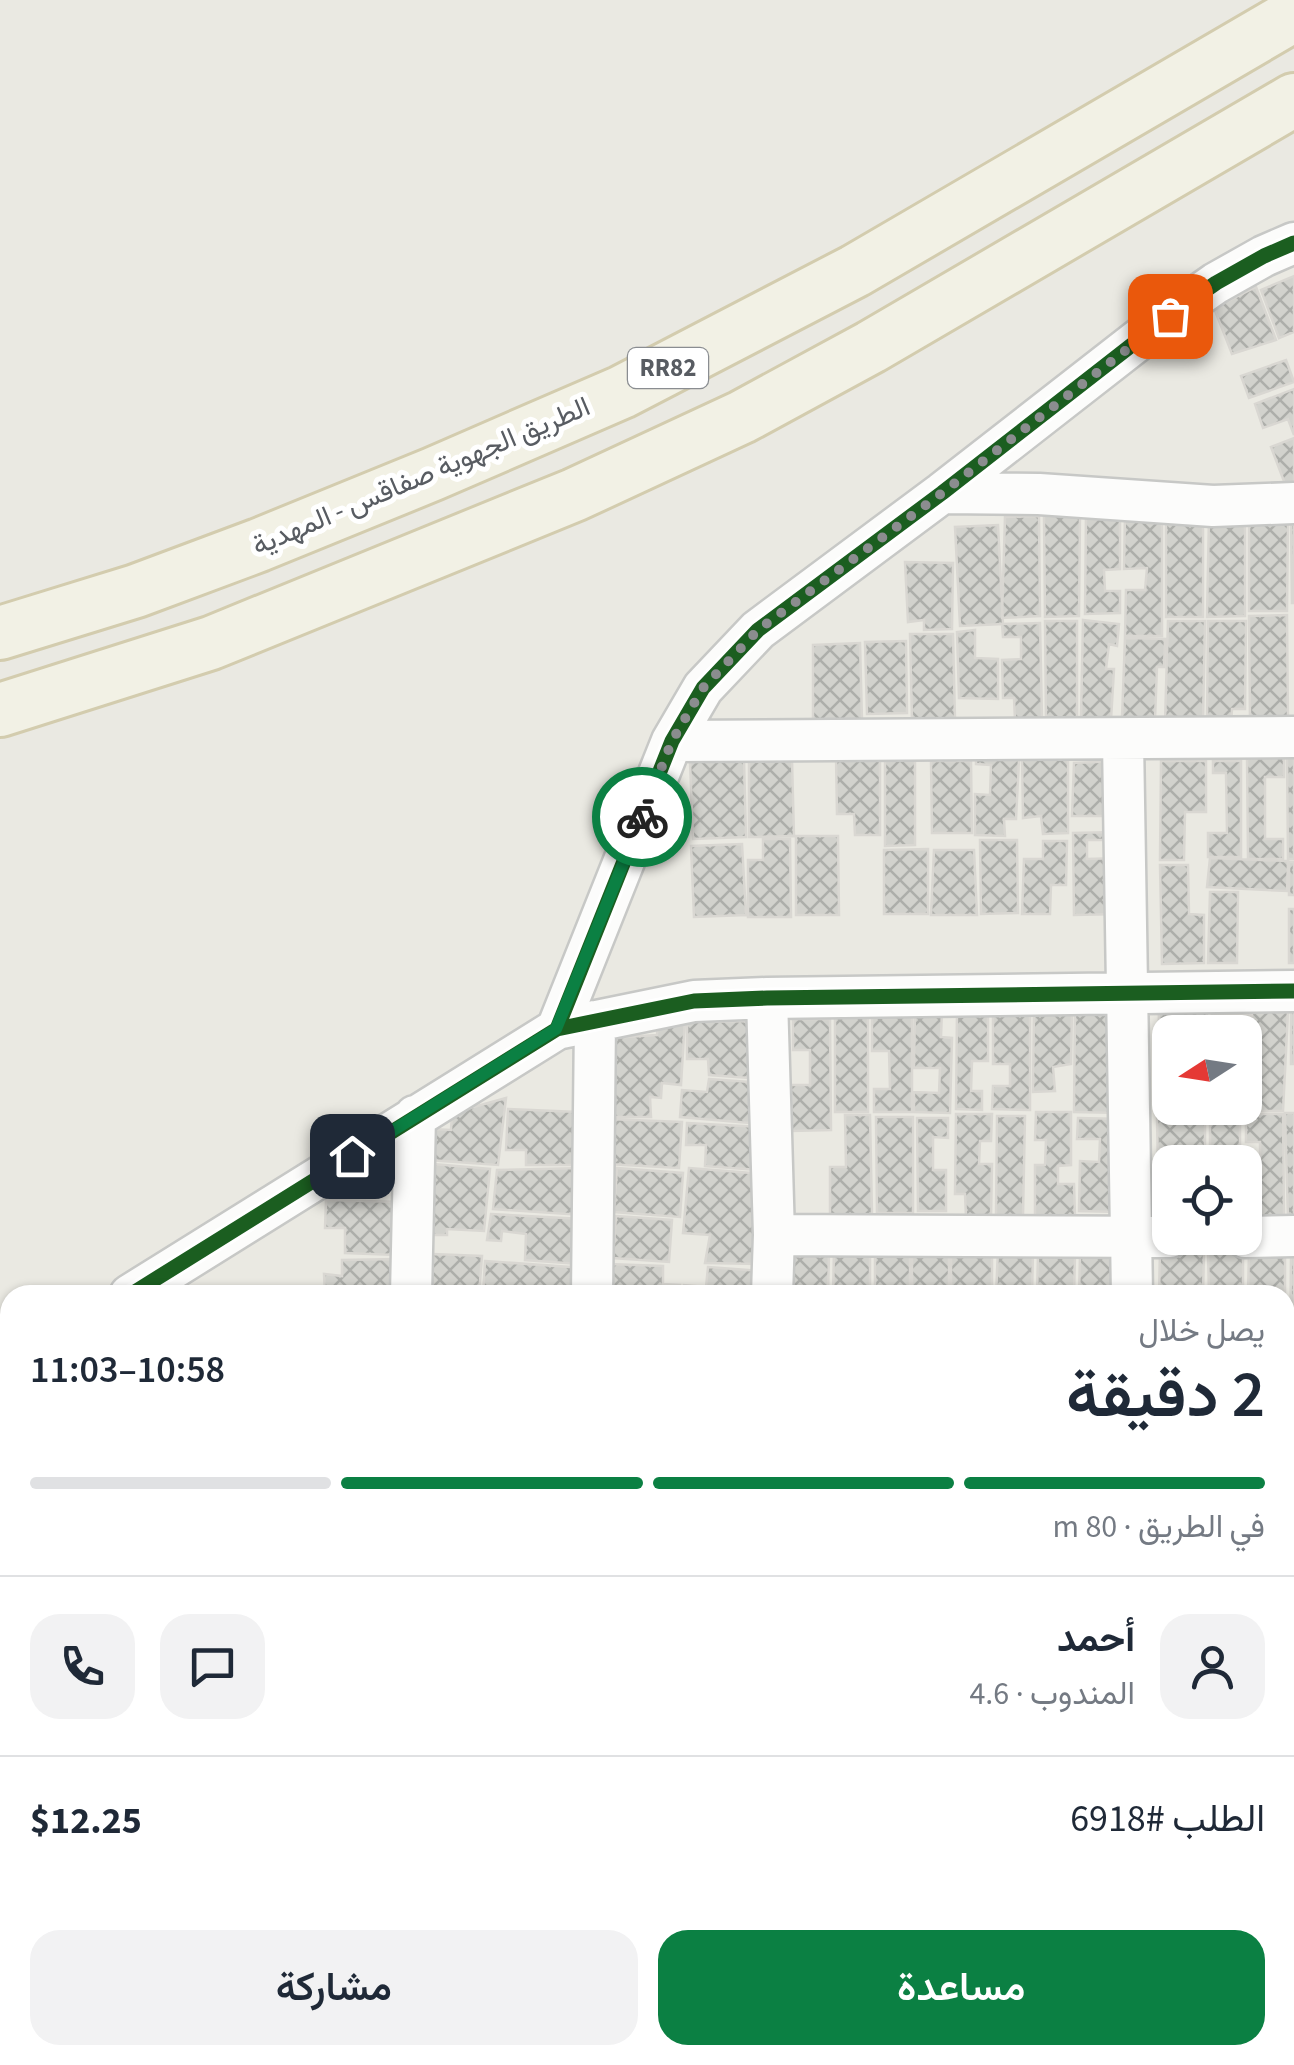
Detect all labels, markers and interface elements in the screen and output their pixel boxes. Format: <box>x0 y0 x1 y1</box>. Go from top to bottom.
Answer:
pin <box>1128 274 1213 359</box>
icon: bag <box>1143 289 1198 344</box>
road number: RR82 <box>628 348 708 388</box>
street label: الطريق الجهوية صفاقس - المهدية <box>246 387 596 565</box>
courier <box>592 767 692 867</box>
icon: bike <box>615 790 670 845</box>
north arrow <box>1152 1015 1262 1125</box>
map controls <box>1152 1015 1262 1255</box>
pin <box>310 1114 395 1199</box>
icon: home <box>325 1129 380 1184</box>
button: locate <box>1152 1145 1262 1255</box>
text: يصل خلال <box>1138 1308 1265 1354</box>
text: 10:58–11:03 <box>30 1343 225 1397</box>
text: 2 دقيقة <box>1066 1349 1265 1442</box>
text: في الطريق · 80 m <box>1052 1504 1265 1550</box>
text: أحمد <box>1057 1612 1135 1666</box>
button: phone <box>30 1614 135 1719</box>
button: chat <box>160 1614 265 1719</box>
button: person <box>1160 1614 1265 1719</box>
text: المندوب · 4.6 <box>969 1671 1135 1717</box>
text: الطلب #6918 <box>1070 1792 1265 1846</box>
text: $12.25 <box>30 1794 142 1848</box>
button: مشاركة <box>30 1930 638 2045</box>
button: مساعدة <box>658 1930 1265 2045</box>

